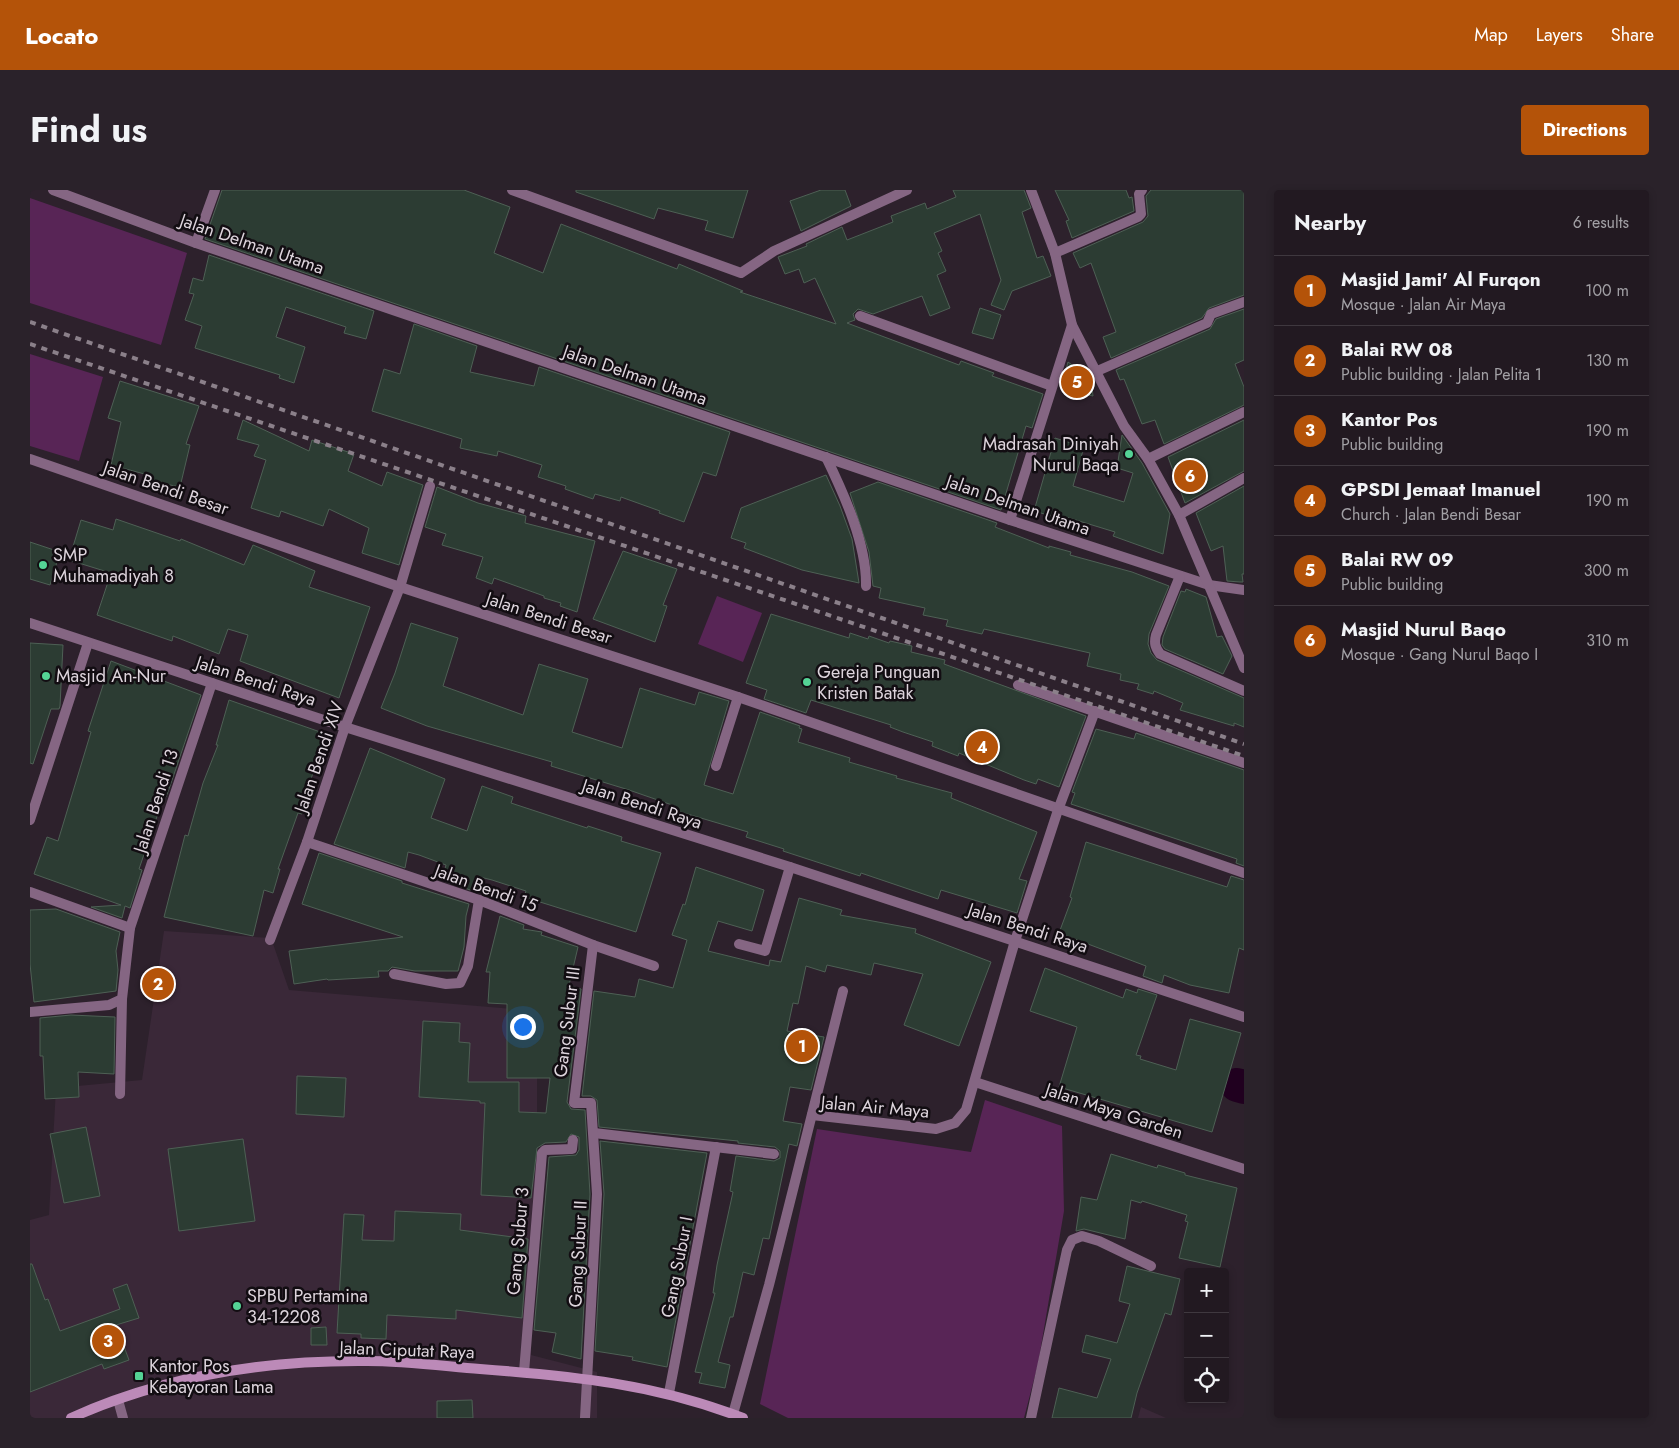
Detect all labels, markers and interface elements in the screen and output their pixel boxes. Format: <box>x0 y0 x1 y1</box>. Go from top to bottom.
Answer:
text: Locato <box>25 18 98 53</box>
text: Map <box>1474 22 1508 48</box>
text: Layers <box>1536 22 1583 48</box>
text: Share <box>1611 22 1654 48</box>
text: Find us <box>30 105 147 155</box>
button: Directions <box>1521 105 1649 155</box>
street label: Jalan Delman Utama <box>175 207 328 281</box>
text: Nearby <box>1294 208 1366 238</box>
text: 6 results <box>1573 211 1629 234</box>
text: Masjid Jami' Al Furqon <box>1341 266 1541 293</box>
text: 1 <box>1306 279 1314 302</box>
text: 100 m <box>1585 279 1629 302</box>
text: Mosque · Jalan Air Maya <box>1341 293 1506 316</box>
text: Balai RW 08 <box>1341 336 1453 363</box>
street label: Jalan Delman Utama <box>558 338 711 412</box>
text: 2 <box>1305 349 1315 372</box>
text: 130 m <box>1586 349 1629 372</box>
pin: 5 <box>1061 363 1093 401</box>
text: Public building · Jalan Pelita 1 <box>1341 363 1542 386</box>
text: Kantor Pos <box>1341 406 1437 433</box>
text: 3 <box>1305 419 1315 442</box>
text: 190 m <box>1586 419 1629 442</box>
place label: Madrasah Diniyah Nurul Baqa <box>983 431 1119 478</box>
text: Public building <box>1341 433 1443 456</box>
marker: Madrasah Diniyah Nurul Baqa <box>1123 448 1135 460</box>
street label: Jalan Bendi Besar <box>98 454 233 522</box>
pin: 6 <box>1174 457 1206 495</box>
street label: Jalan Delman Utama <box>941 468 1094 542</box>
text: GPSDI Jemaat Imanuel <box>1341 476 1541 503</box>
text: 4 <box>1304 489 1316 512</box>
text: 190 m <box>1586 489 1629 512</box>
text: Church · Jalan Bendi Besar <box>1341 503 1521 526</box>
place label: SMP Muhamadiyah 8 <box>53 542 174 589</box>
text: Balai RW 09 <box>1341 546 1454 573</box>
marker: SMP Muhamadiyah 8 <box>37 559 49 571</box>
text: 5 <box>1305 559 1315 582</box>
text: 300 m <box>1584 559 1629 582</box>
text: Public building <box>1341 573 1443 596</box>
street label: Jalan Bendi Besar <box>481 585 616 651</box>
text: Masjid Nurul Baqo <box>1341 616 1506 643</box>
text: 6 <box>1305 629 1315 652</box>
text: 310 m <box>1586 629 1629 652</box>
text: Mosque · Gang Nurul Baqo I <box>1341 643 1538 666</box>
street label: Jalan Bendi Raya <box>191 649 319 713</box>
place label: Gereja Punguan Kristen Batak <box>817 659 940 706</box>
place label: Masjid An-Nur <box>56 663 167 689</box>
marker: Masjid An-Nur <box>40 670 52 682</box>
marker: Gereja Punguan Kristen Batak <box>801 676 813 688</box>
street label: Jalan Bendi XIV <box>287 698 350 818</box>
pin: 4 <box>966 728 998 766</box>
street label: Jalan Bendi 13 <box>126 746 185 858</box>
street label: Jalan Bendi Raya <box>577 772 705 836</box>
street label: Jalan Bendi 15 <box>429 857 541 919</box>
street label: Jalan Bendi Raya <box>963 896 1091 960</box>
pin: 2 <box>142 965 174 1003</box>
street label: Gang Subur III <box>547 965 587 1079</box>
your location <box>510 1014 536 1040</box>
pin: 1 <box>786 1027 818 1065</box>
street label: Jalan Maya Garden <box>1040 1076 1186 1146</box>
street label: Jalan Air Maya <box>818 1089 930 1125</box>
street label: Gang Subur 3 <box>500 1186 536 1296</box>
street label: Gang Subur II <box>562 1200 594 1308</box>
street label: Gang Subur I <box>654 1214 700 1320</box>
map controls <box>1184 1268 1229 1403</box>
button: + <box>1184 1268 1229 1313</box>
place label: SPBU Pertamina 34-12208 <box>247 1283 368 1330</box>
marker: SPBU Pertamina 34-12208 <box>231 1300 243 1312</box>
button: − <box>1184 1313 1229 1358</box>
pin: 3 <box>92 1322 124 1360</box>
street label: Jalan Ciputat Raya <box>337 1335 475 1365</box>
place label: Kantor Pos Kebayoran Lama <box>149 1353 273 1400</box>
button: locate <box>1184 1358 1229 1403</box>
marker: Kantor Pos Kebayoran Lama <box>133 1370 145 1382</box>

